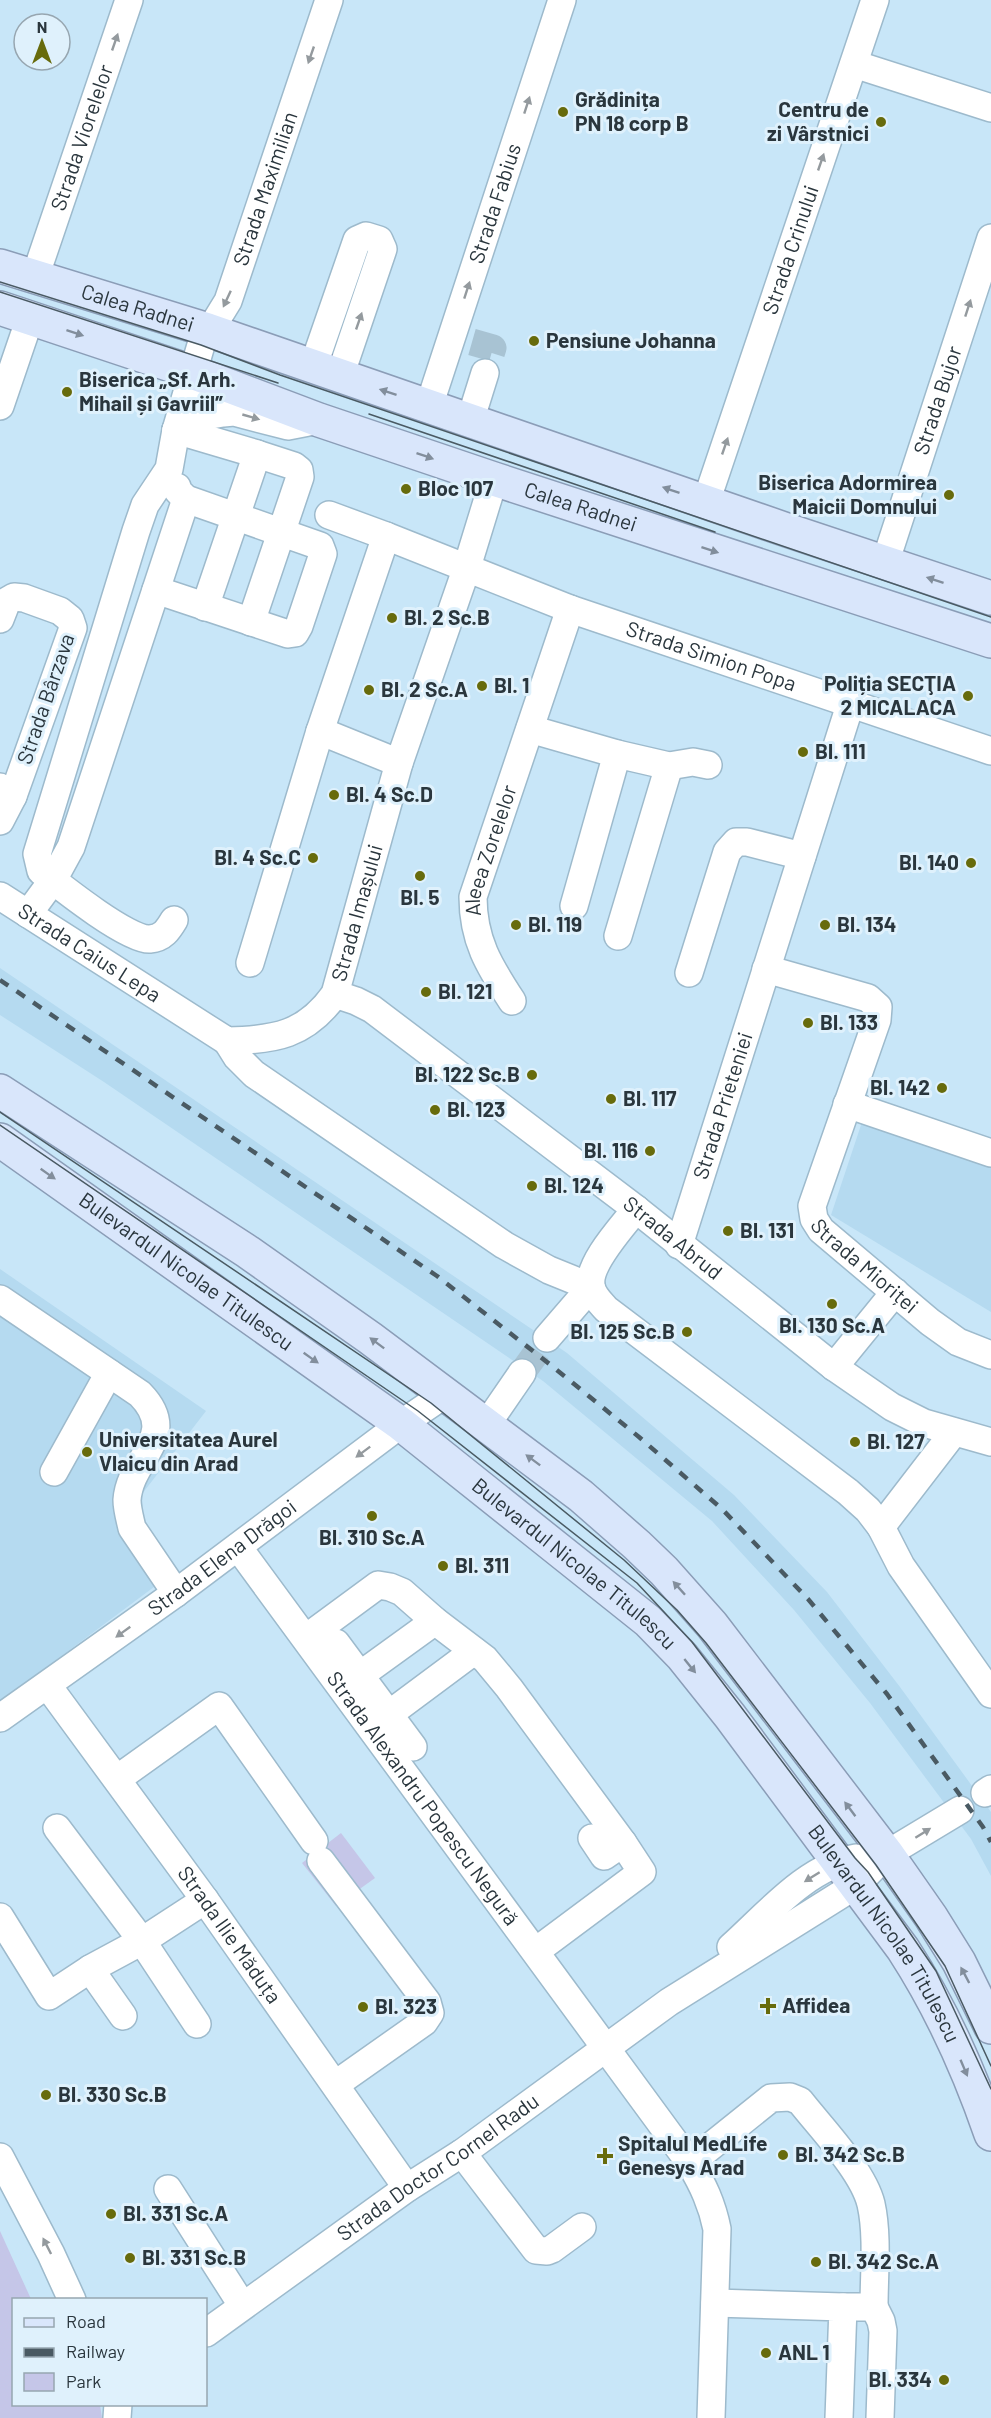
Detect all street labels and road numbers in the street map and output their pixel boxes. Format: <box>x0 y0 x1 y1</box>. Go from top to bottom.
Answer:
street label: Strada Viorelelor <box>44 61 117 214</box>
street label: Strada Maximilian <box>227 108 302 269</box>
street label: Strada Fabius <box>463 140 525 266</box>
street label: Strada Crinului <box>756 182 823 317</box>
street label: Calea Radnei <box>78 278 198 336</box>
street label: Strada Bujor <box>907 342 966 458</box>
street label: Calea Radnei <box>522 476 641 536</box>
street label: Strada Simion Popa <box>623 615 800 695</box>
street label: Strada Bârzava <box>11 630 79 767</box>
street label: Aleea Zorelelor <box>459 781 521 917</box>
street label: Strada Imașului <box>325 841 387 984</box>
street label: Strada Caius Lepa <box>14 897 166 1007</box>
street label: Strada Prieteniei <box>687 1029 757 1182</box>
street label: Bulevardul Nicolae Titulescu <box>75 1186 299 1355</box>
street label: Strada Abrud <box>619 1190 728 1284</box>
street label: Strada Mioriței <box>806 1214 924 1318</box>
street label: Bulevardul Nicolae Titulescu <box>468 1472 682 1654</box>
street label: Strada Elena Drăgoi <box>142 1493 301 1620</box>
street label: Strada Alexandru Popescu Negură <box>322 1666 525 1929</box>
street label: Bulevardul Nicolae Titulescu <box>804 1819 966 2046</box>
street label: Strada Ilie Măduța <box>173 1861 288 2008</box>
street label: Strada Doctor Cornel Radu <box>332 2087 543 2245</box>

